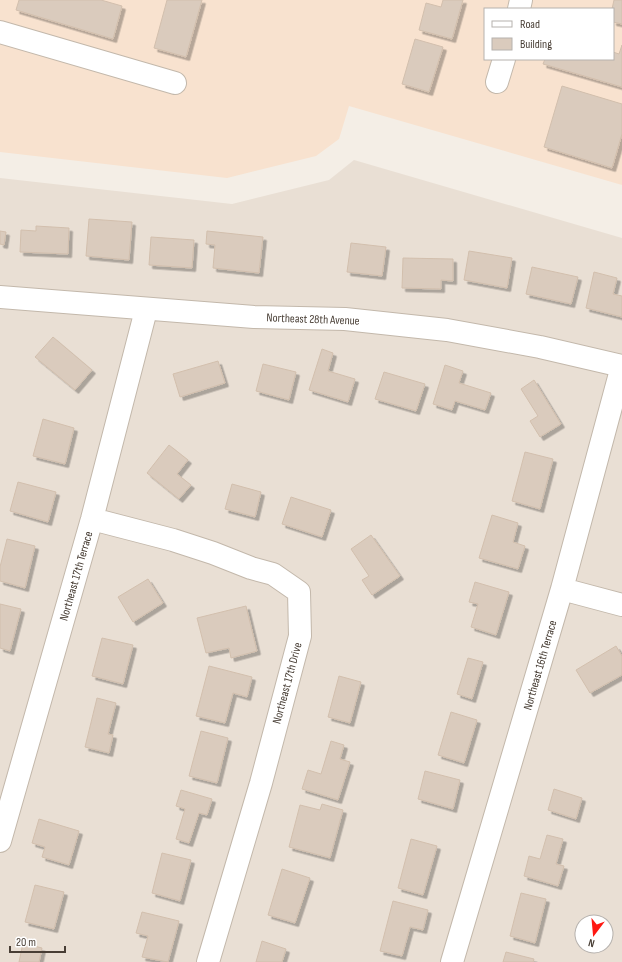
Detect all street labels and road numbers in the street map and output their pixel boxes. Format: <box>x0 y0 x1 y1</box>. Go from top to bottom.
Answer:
street label: Northeast 28th Avenue <box>266 310 360 329</box>
street label: Northeast 17th Terrace <box>57 529 96 623</box>
street label: Northeast 16th Terrace <box>520 618 561 712</box>
street label: Northeast 17th Drive <box>269 641 306 725</box>

